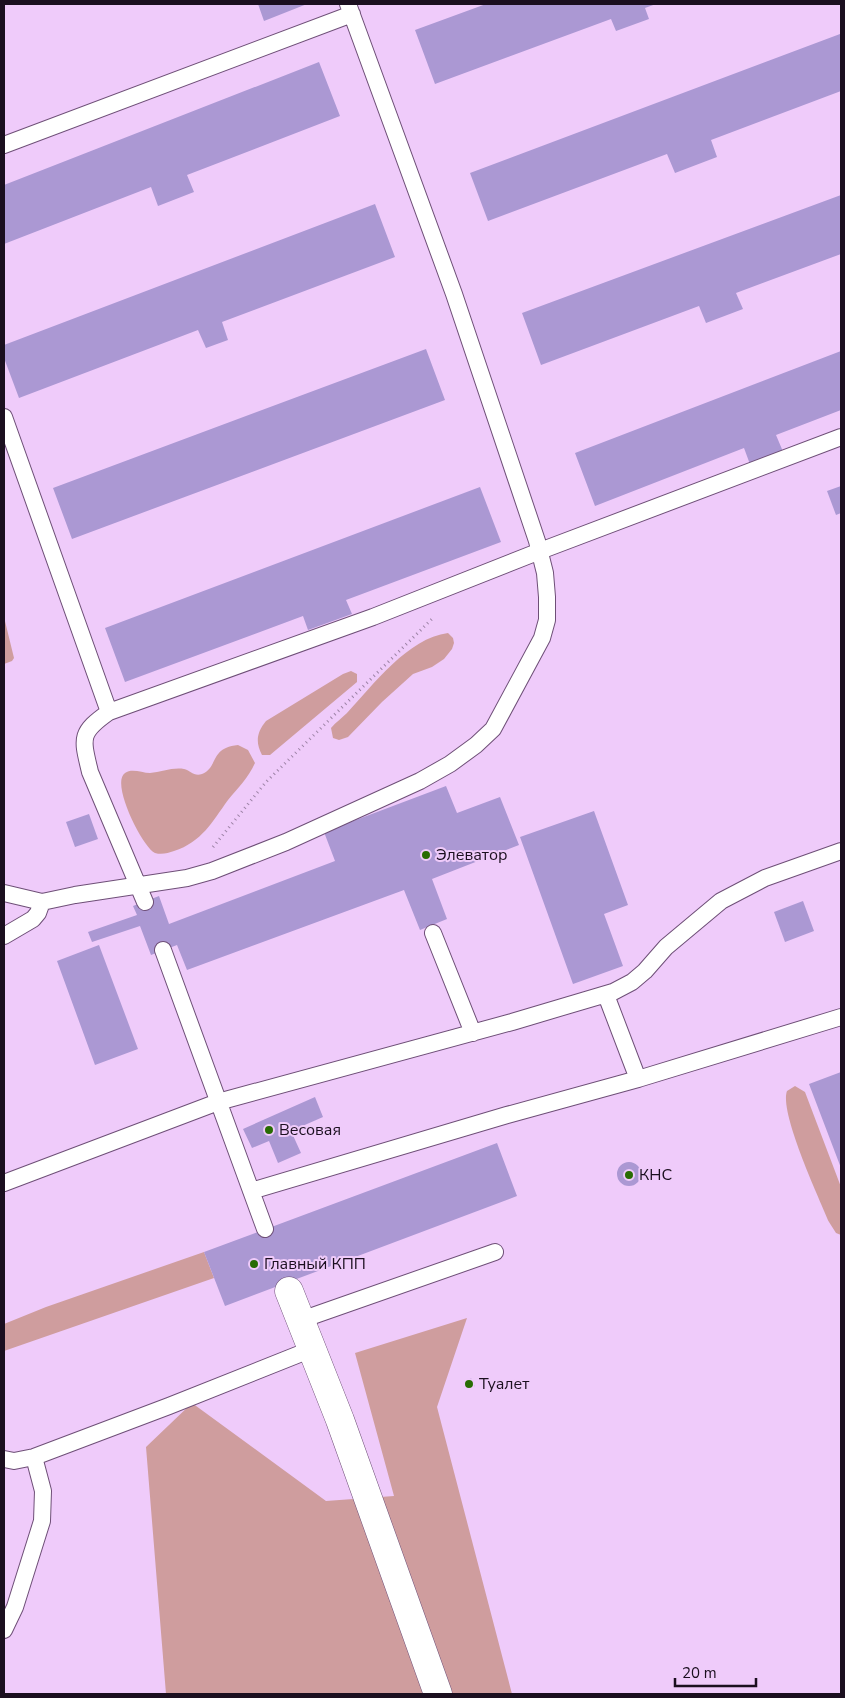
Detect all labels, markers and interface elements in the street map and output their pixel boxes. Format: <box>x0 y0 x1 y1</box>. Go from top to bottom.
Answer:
place label: Элеватор <box>436 844 507 866</box>
marker: Элеватор <box>420 849 432 861</box>
place label: Весовая <box>279 1119 341 1141</box>
marker: Весовая <box>263 1124 275 1136</box>
place label: КНС <box>639 1164 672 1186</box>
marker: КНС <box>623 1169 635 1181</box>
place label: Главный КПП <box>264 1253 366 1275</box>
marker: Главный КПП <box>248 1258 260 1270</box>
place label: Туалет <box>479 1373 530 1395</box>
marker: Туалет <box>463 1378 475 1390</box>
scale bar <box>675 1656 756 1688</box>
text: 20 m <box>682 1663 717 1683</box>

